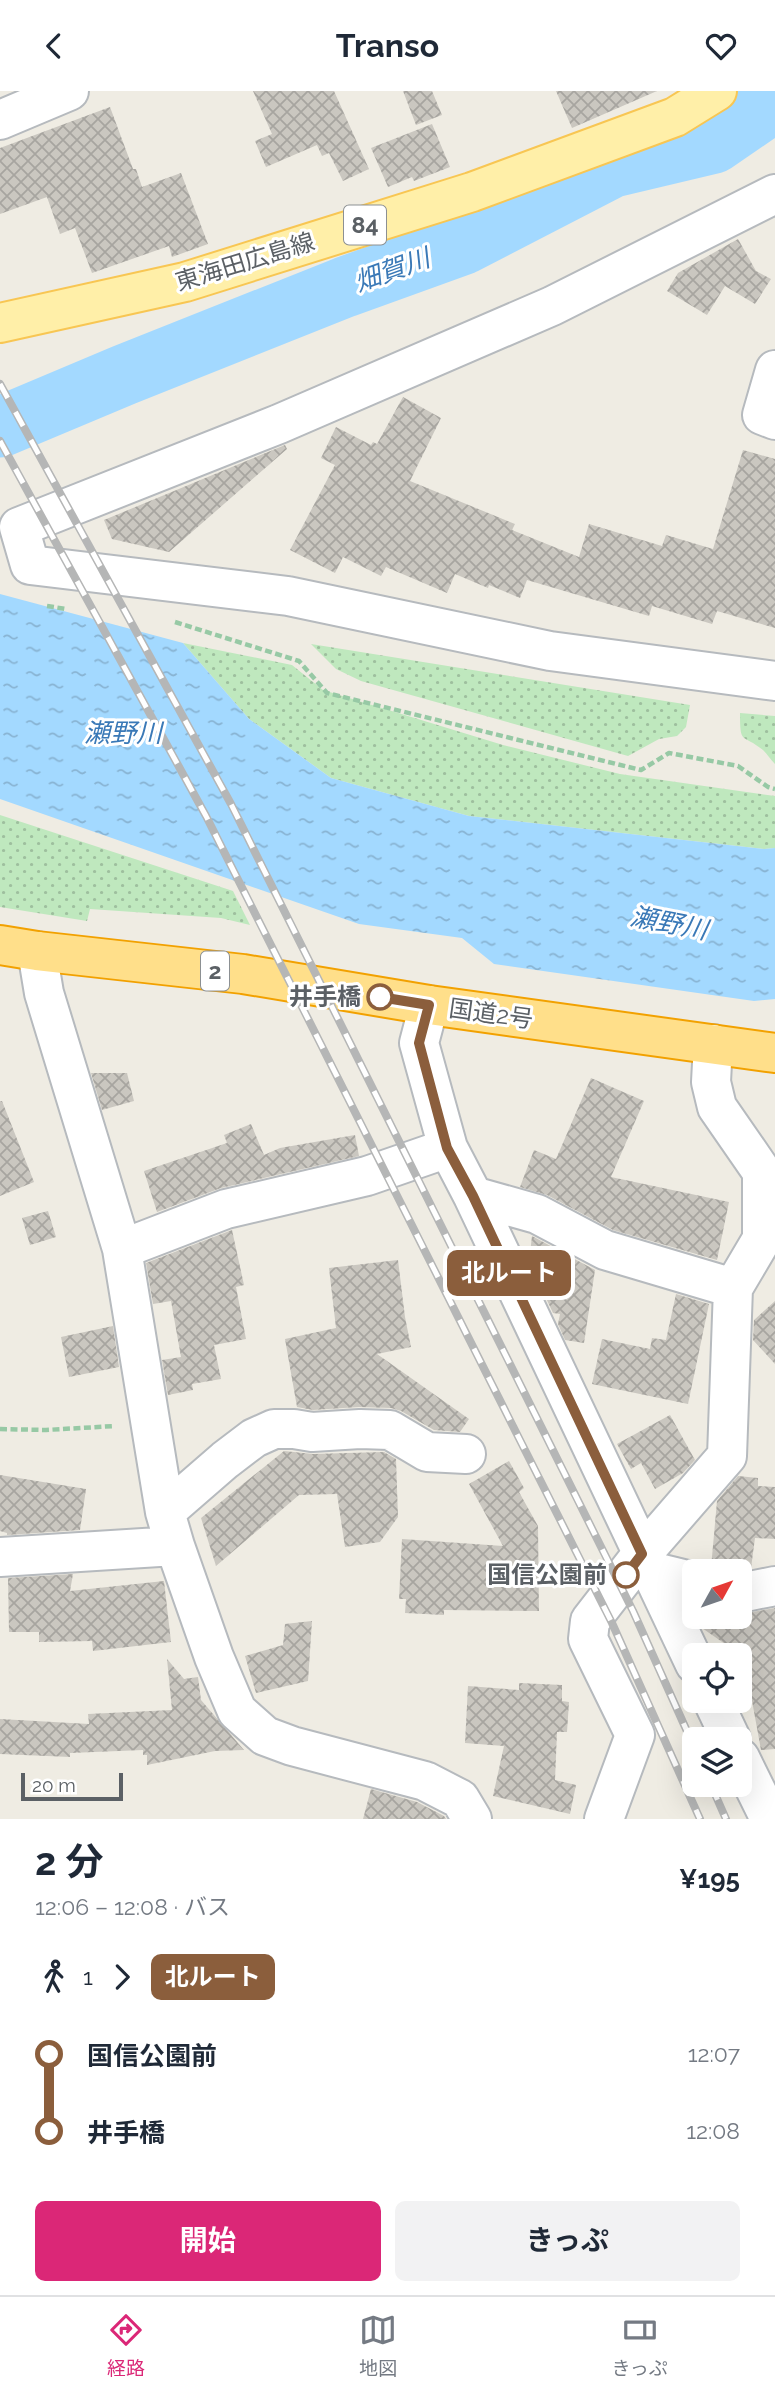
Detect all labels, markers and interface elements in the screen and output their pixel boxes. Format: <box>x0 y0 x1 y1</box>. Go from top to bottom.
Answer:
icon: back <box>35 27 73 65</box>
text: Transo <box>336 27 439 64</box>
icon: heart <box>702 27 740 65</box>
road number: 84 <box>344 205 386 245</box>
street label: 東海田広島線 <box>172 227 318 296</box>
water label: 畑賀川 <box>350 242 437 297</box>
water label: 瀬野川 <box>84 718 165 748</box>
water label: 瀬野川 <box>628 901 713 946</box>
road number: 2 <box>201 951 229 991</box>
place label: 井手橋 <box>289 982 361 1011</box>
marker: 井手橋 <box>367 984 393 1010</box>
street label: 国道2号 <box>447 993 535 1034</box>
line badge: 北ルート <box>460 1250 558 1296</box>
text: 北ルート <box>461 1258 557 1287</box>
north arrow <box>682 1559 752 1629</box>
map controls <box>682 1559 752 1797</box>
place label: 国信公園前 <box>487 1560 607 1589</box>
marker: 国信公園前 <box>613 1562 639 1588</box>
button: locate <box>682 1643 752 1713</box>
button: layers <box>682 1727 752 1797</box>
scale bar <box>21 1770 122 1802</box>
text: 20 m <box>32 1774 76 1796</box>
text: 2 分 <box>35 1839 104 1884</box>
text: ¥195 <box>679 1864 740 1894</box>
text: 12:06 – 12:08 · バス <box>35 1893 230 1920</box>
icon: walk <box>35 1958 73 1996</box>
icon: forward <box>103 1958 141 1996</box>
text: 北ルート <box>165 1962 261 1991</box>
text: 1 <box>83 1963 93 1990</box>
text: 12:07 <box>688 2040 740 2067</box>
text: 国信公園前 <box>87 2041 217 2071</box>
text: 12:08 <box>686 2117 740 2144</box>
text: 井手橋 <box>87 2118 165 2148</box>
button: 開始 <box>35 2201 381 2281</box>
button: きっぷ <box>395 2201 740 2281</box>
tab: 経路 <box>107 2311 145 2380</box>
tab: 地図 <box>359 2311 397 2380</box>
tab: きっぷ <box>612 2311 668 2380</box>

